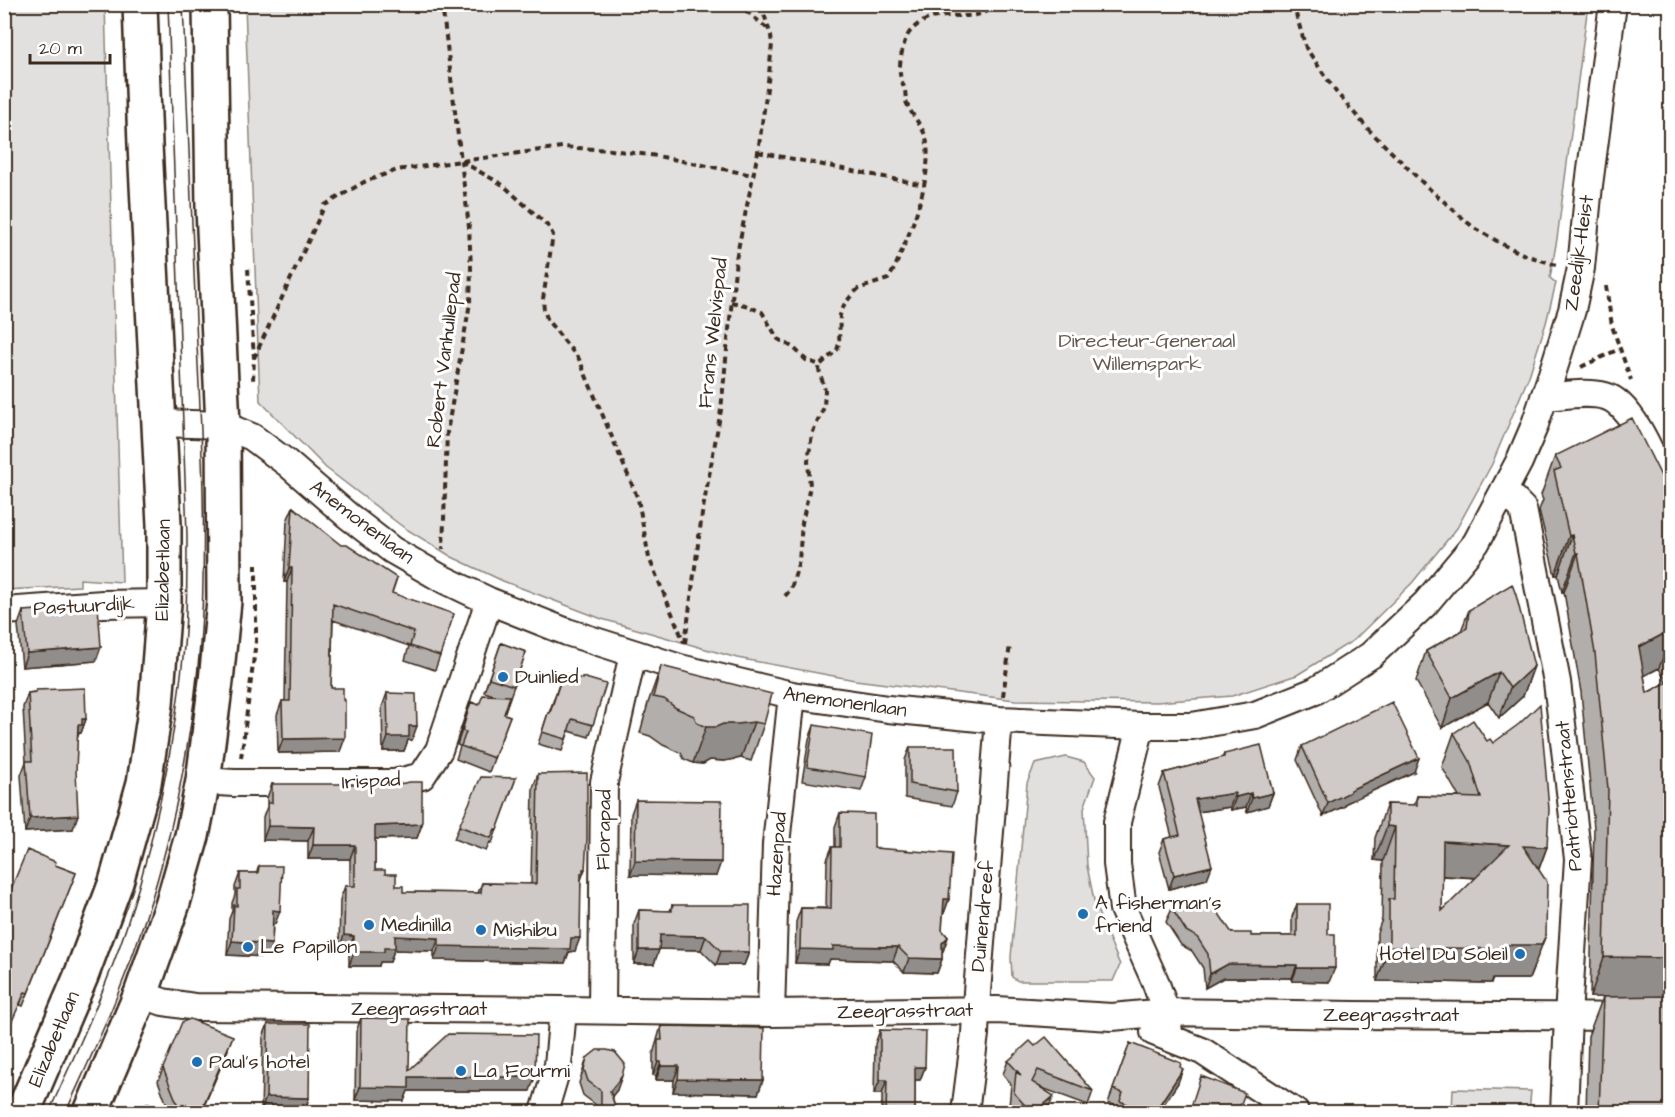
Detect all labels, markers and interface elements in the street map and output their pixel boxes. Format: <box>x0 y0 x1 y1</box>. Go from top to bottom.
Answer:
scale bar <box>30 27 110 65</box>
text: 20 m <box>39 36 82 61</box>
street label: Zeedijk-Heist <box>1557 193 1601 313</box>
street label: Frans Welvispad <box>691 257 735 409</box>
street label: Robert Vanhullepad <box>419 271 469 449</box>
park label: Directeur-Generaal Willemspark <box>1059 327 1235 378</box>
street label: Anemonenlaan <box>304 473 420 571</box>
street label: Elizabetlaan <box>148 519 178 621</box>
street label: Pastuurdijk <box>33 589 135 623</box>
place label: Duinlied <box>515 663 578 691</box>
marker: Duinlied <box>496 670 510 684</box>
street label: Anemonenlaan <box>781 679 909 725</box>
street label: Patriottenstraat <box>1548 720 1590 872</box>
street label: Irispad <box>341 765 401 797</box>
street label: Florapad <box>589 789 619 871</box>
street label: Hazenpad <box>760 811 794 897</box>
street label: Duinendreef <box>964 859 1002 973</box>
place label: A fisherman’s friend <box>1095 889 1222 940</box>
marker: A fisherman’s friend <box>1076 907 1090 921</box>
place label: Medinilla <box>381 911 451 939</box>
place label: Mishibu <box>493 916 557 944</box>
marker: Medinilla <box>362 918 376 932</box>
marker: Mishibu <box>474 923 488 937</box>
place label: Le Papillon <box>260 933 357 961</box>
marker: Le Papillon <box>241 940 255 954</box>
place label: Hotel Du Soleil <box>1379 940 1508 968</box>
marker: Hotel Du Soleil <box>1513 947 1527 961</box>
street label: Elizabetlaan <box>21 987 87 1091</box>
street label: Zeegrasstraat <box>351 995 487 1024</box>
street label: Zeegrasstraat <box>837 996 973 1027</box>
street label: Zeegrasstraat <box>1323 1001 1459 1030</box>
place label: Paul's hotel <box>209 1048 310 1076</box>
marker: Paul's hotel <box>190 1055 204 1069</box>
place label: La Fourmi <box>473 1057 570 1085</box>
marker: La Fourmi <box>454 1064 468 1078</box>

